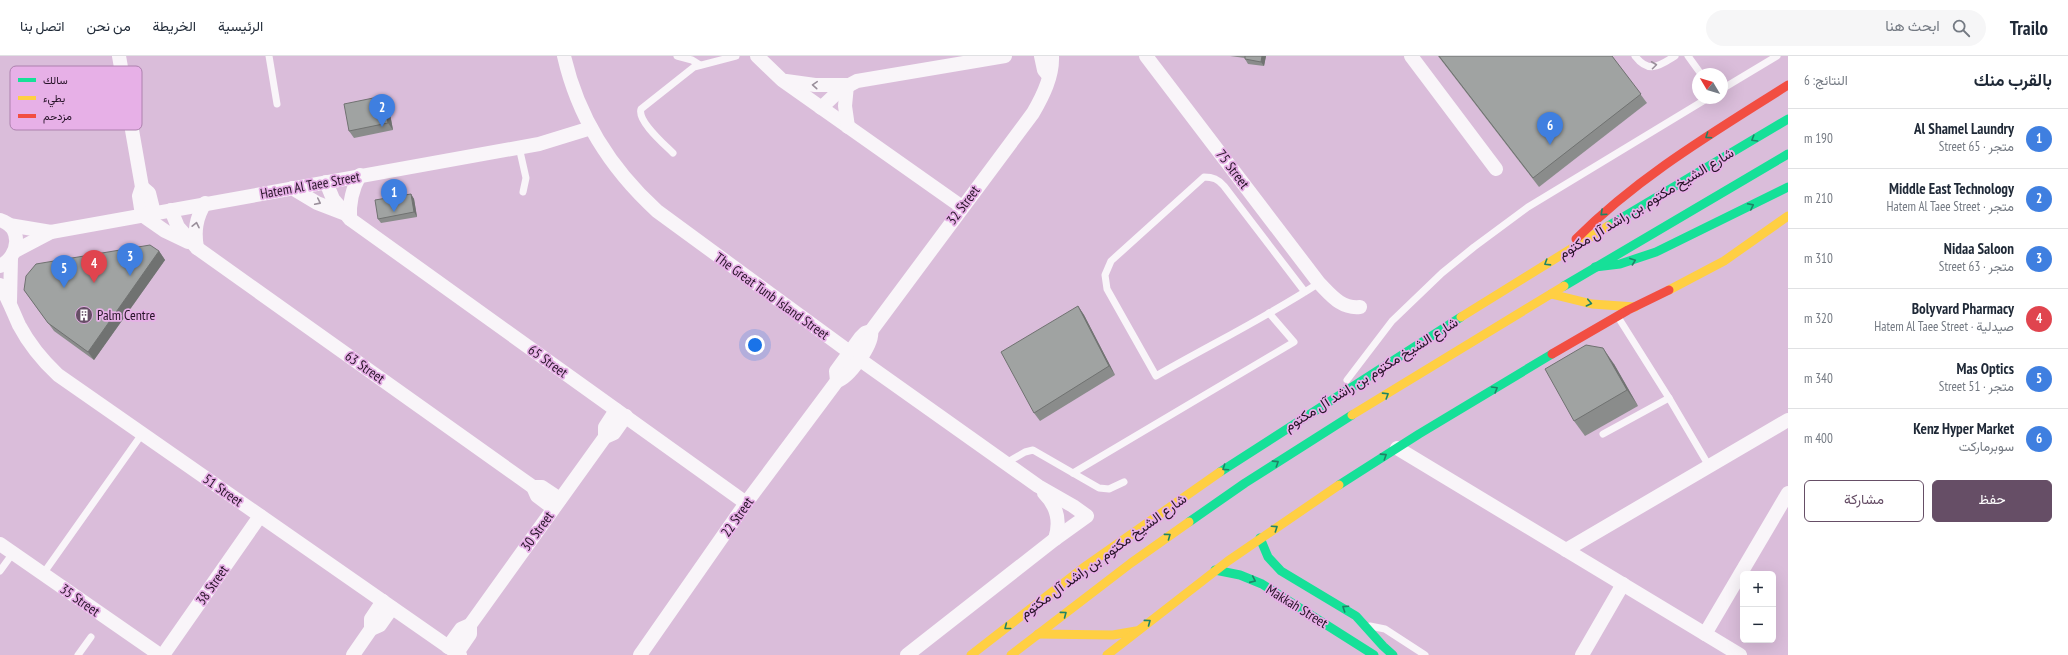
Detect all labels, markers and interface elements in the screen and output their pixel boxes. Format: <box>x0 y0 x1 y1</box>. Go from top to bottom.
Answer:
search box <box>1706 10 1986 46</box>
text: ابحث هنا <box>1885 16 1940 35</box>
text: Trailo <box>2010 16 2048 40</box>
text: اتصل بنا <box>20 17 64 35</box>
text: من نحن <box>86 17 131 35</box>
text: الخريطة <box>153 17 196 35</box>
text: الرئيسية <box>218 17 263 35</box>
icon: search <box>1950 17 1972 39</box>
one-way arrow <box>1651 61 1658 70</box>
legend <box>10 66 142 130</box>
north arrow <box>1692 68 1728 104</box>
text: بالقرب منك <box>1974 69 2052 91</box>
text: النتائج: 6 <box>1804 72 1848 89</box>
text: سالك <box>43 73 68 87</box>
one-way arrow <box>812 80 818 89</box>
text: بطيء <box>43 91 65 108</box>
pin: 2 <box>369 94 395 127</box>
text: مزدحم <box>43 109 72 124</box>
pin: 6 <box>1537 112 1563 145</box>
text: Al Shamel Laundry <box>1914 119 2014 138</box>
text: 190 m <box>1804 130 1833 147</box>
text: 1 <box>2036 130 2042 147</box>
one-way arrow <box>1705 131 1712 139</box>
one-way arrow <box>1751 134 1758 142</box>
text: متجر · 65 Street <box>1939 138 2014 155</box>
street label: شارع الشيخ مكتوم بن راشد آل مكتوم <box>1555 143 1738 264</box>
street label: 75 Street <box>1212 146 1254 192</box>
street label: Hatem Al Taee Street <box>259 167 361 203</box>
pin: 1 <box>381 179 407 212</box>
text: Middle East Technology <box>1889 179 2014 198</box>
street label: 32 Street <box>942 182 984 228</box>
text: 210 m <box>1804 190 1833 207</box>
text: 2 <box>2036 190 2042 207</box>
one-way arrow <box>313 198 321 205</box>
text: متجر · Hatem Al Taee Street <box>1887 198 2014 215</box>
one-way arrow <box>1747 203 1754 211</box>
one-way arrow <box>1600 208 1608 215</box>
one-way arrow <box>192 222 200 228</box>
text: Nidaa Saloon <box>1944 239 2014 258</box>
pin: 3 <box>117 243 143 276</box>
street label: The Great Tunb Island Street <box>711 248 833 344</box>
pin: 4 <box>81 250 107 283</box>
text: 310 m <box>1804 250 1833 267</box>
text: 3 <box>2036 250 2042 267</box>
pin: 5 <box>51 255 77 288</box>
one-way arrow <box>1630 257 1637 266</box>
one-way arrow <box>1544 258 1551 266</box>
text: متجر · 63 Street <box>1939 258 2014 275</box>
one-way arrow <box>1586 298 1592 307</box>
text: Bolyvard Pharmacy <box>1912 299 2014 318</box>
building icon: Palm Centre <box>74 305 94 325</box>
place label: Palm Centre <box>97 306 156 324</box>
text: 320 m <box>1804 310 1833 327</box>
text: 4 <box>2036 310 2042 327</box>
street label: شارع الشيخ مكتوم بن راشد آل مكتوم <box>1281 313 1462 437</box>
text: صيدلية · Hatem Al Taee Street <box>1874 318 2014 335</box>
your location <box>745 335 765 355</box>
street label: 65 Street <box>525 341 571 381</box>
street label: 63 Street <box>342 347 389 387</box>
text: Mas Optics <box>1956 359 2014 378</box>
text: 340 m <box>1804 370 1833 387</box>
text: 5 <box>2036 370 2042 387</box>
text: متجر · 51 Street <box>1939 378 2014 395</box>
one-way arrow <box>1491 386 1498 394</box>
one-way arrow <box>1382 392 1389 399</box>
text: Kenz Hyper Market <box>1913 419 2014 438</box>
text: 400 m <box>1804 430 1833 447</box>
text: 6 <box>2036 430 2042 447</box>
text: سوبرماركت <box>1959 438 2014 455</box>
one-way arrow <box>1380 453 1387 461</box>
one-way arrow <box>1272 461 1279 468</box>
one-way arrow <box>1222 463 1229 471</box>
street label: 51 Street <box>200 470 247 510</box>
button: مشاركة <box>1804 480 1924 522</box>
button: حفظ <box>1932 480 2052 522</box>
street label: شارع الشيخ مكتوم بن راشد آل مكتوم <box>1016 489 1191 624</box>
street label: 22 Street <box>717 493 757 540</box>
street label: 30 Street <box>517 508 557 554</box>
one-way arrow <box>1271 525 1278 533</box>
one-way arrow <box>1164 534 1171 541</box>
street label: 38 Street <box>192 561 232 608</box>
map controls <box>1740 571 1776 643</box>
button: + <box>1740 571 1776 607</box>
one-way arrow <box>1248 575 1256 583</box>
street label: 35 Street <box>57 580 104 620</box>
street label: Makkah Street <box>1263 580 1331 632</box>
one-way arrow <box>1342 606 1349 613</box>
button: − <box>1740 607 1776 643</box>
one-way arrow <box>1060 612 1067 619</box>
one-way arrow <box>1144 619 1151 626</box>
one-way arrow <box>1004 622 1011 629</box>

